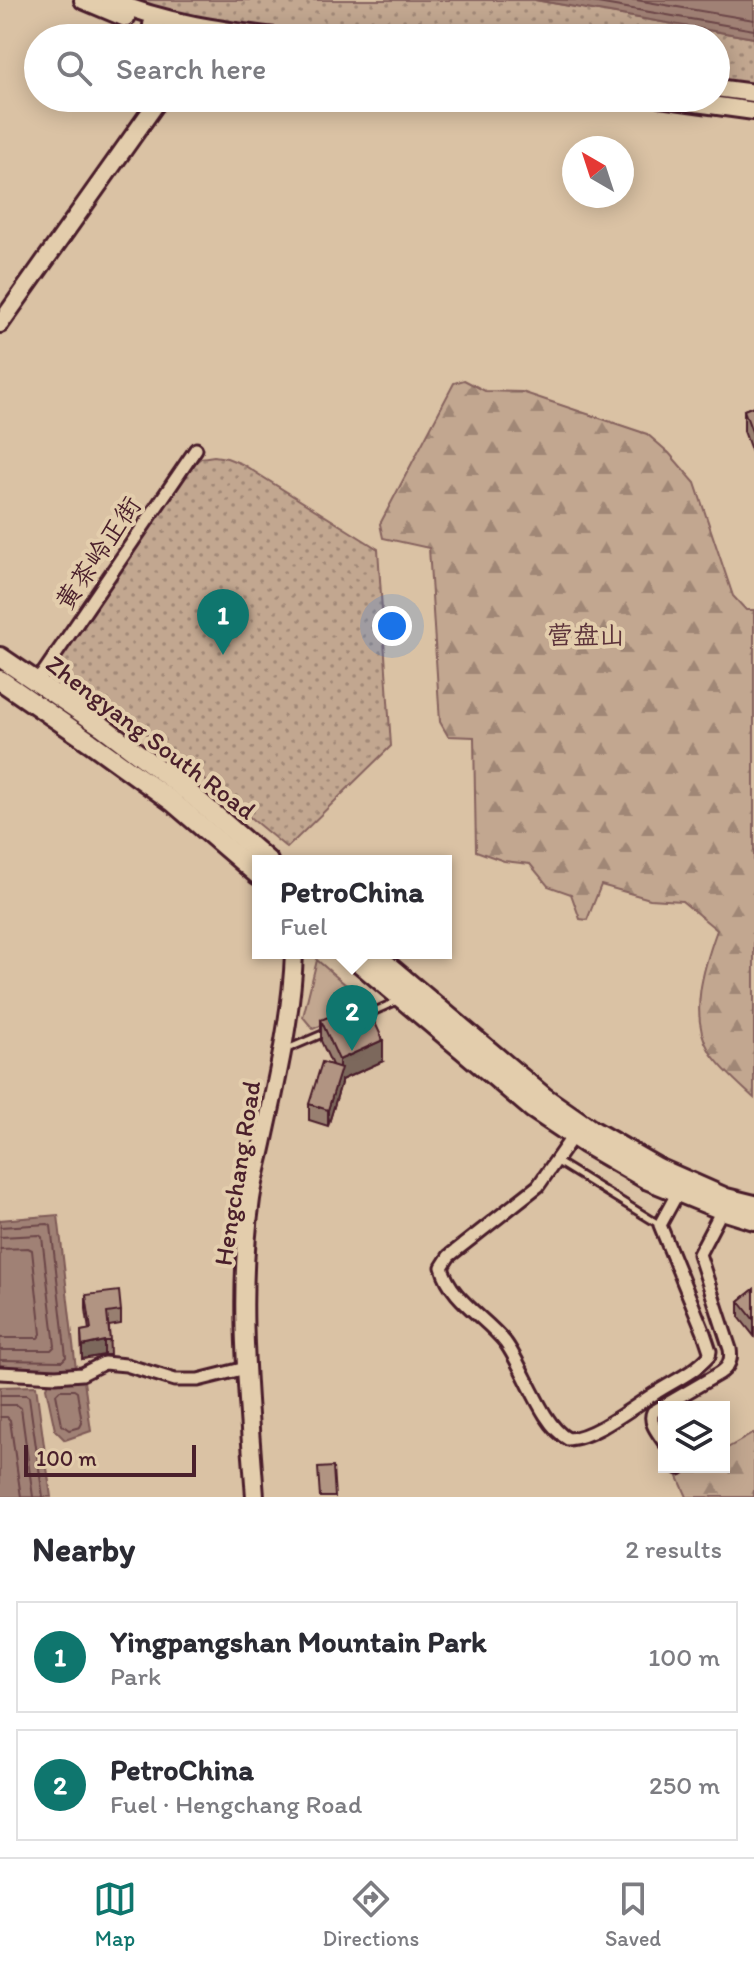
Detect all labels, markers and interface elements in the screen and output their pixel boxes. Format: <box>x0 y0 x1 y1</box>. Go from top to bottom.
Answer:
search box <box>24 24 730 112</box>
icon: search <box>52 46 96 90</box>
text: Search here <box>116 50 266 87</box>
north arrow <box>562 136 634 208</box>
street label: 黄茶岭正街 <box>48 490 148 616</box>
pin: 1 <box>197 589 249 655</box>
your location <box>372 606 412 646</box>
park label: 营盘山 <box>547 619 625 651</box>
street label: Zhengyang South Road <box>40 648 262 826</box>
popup <box>252 855 452 959</box>
text: PetroChina <box>280 873 424 910</box>
text: Fuel <box>280 910 327 942</box>
pin: 2 <box>326 985 378 1051</box>
street label: Hengchang Road <box>207 1077 268 1268</box>
map controls <box>658 1401 730 1473</box>
button: layers <box>658 1401 730 1473</box>
scale bar <box>24 1441 196 1477</box>
text: 100 m <box>36 1445 97 1472</box>
text: Nearby <box>32 1529 135 1570</box>
text: 2 results <box>625 1533 722 1565</box>
text: Yingpangshan Mountain Park <box>110 1623 487 1660</box>
text: 1 <box>54 1641 66 1673</box>
text: 100 m <box>648 1641 720 1673</box>
text: Park <box>110 1660 161 1692</box>
text: PetroChina <box>110 1751 254 1788</box>
text: 2 <box>53 1769 67 1801</box>
text: 250 m <box>649 1769 720 1801</box>
text: Fuel · Hengchang Road <box>110 1788 362 1820</box>
tab: Map <box>93 1877 137 1952</box>
tab: Directions <box>323 1877 419 1952</box>
tab: Saved <box>605 1877 661 1952</box>

